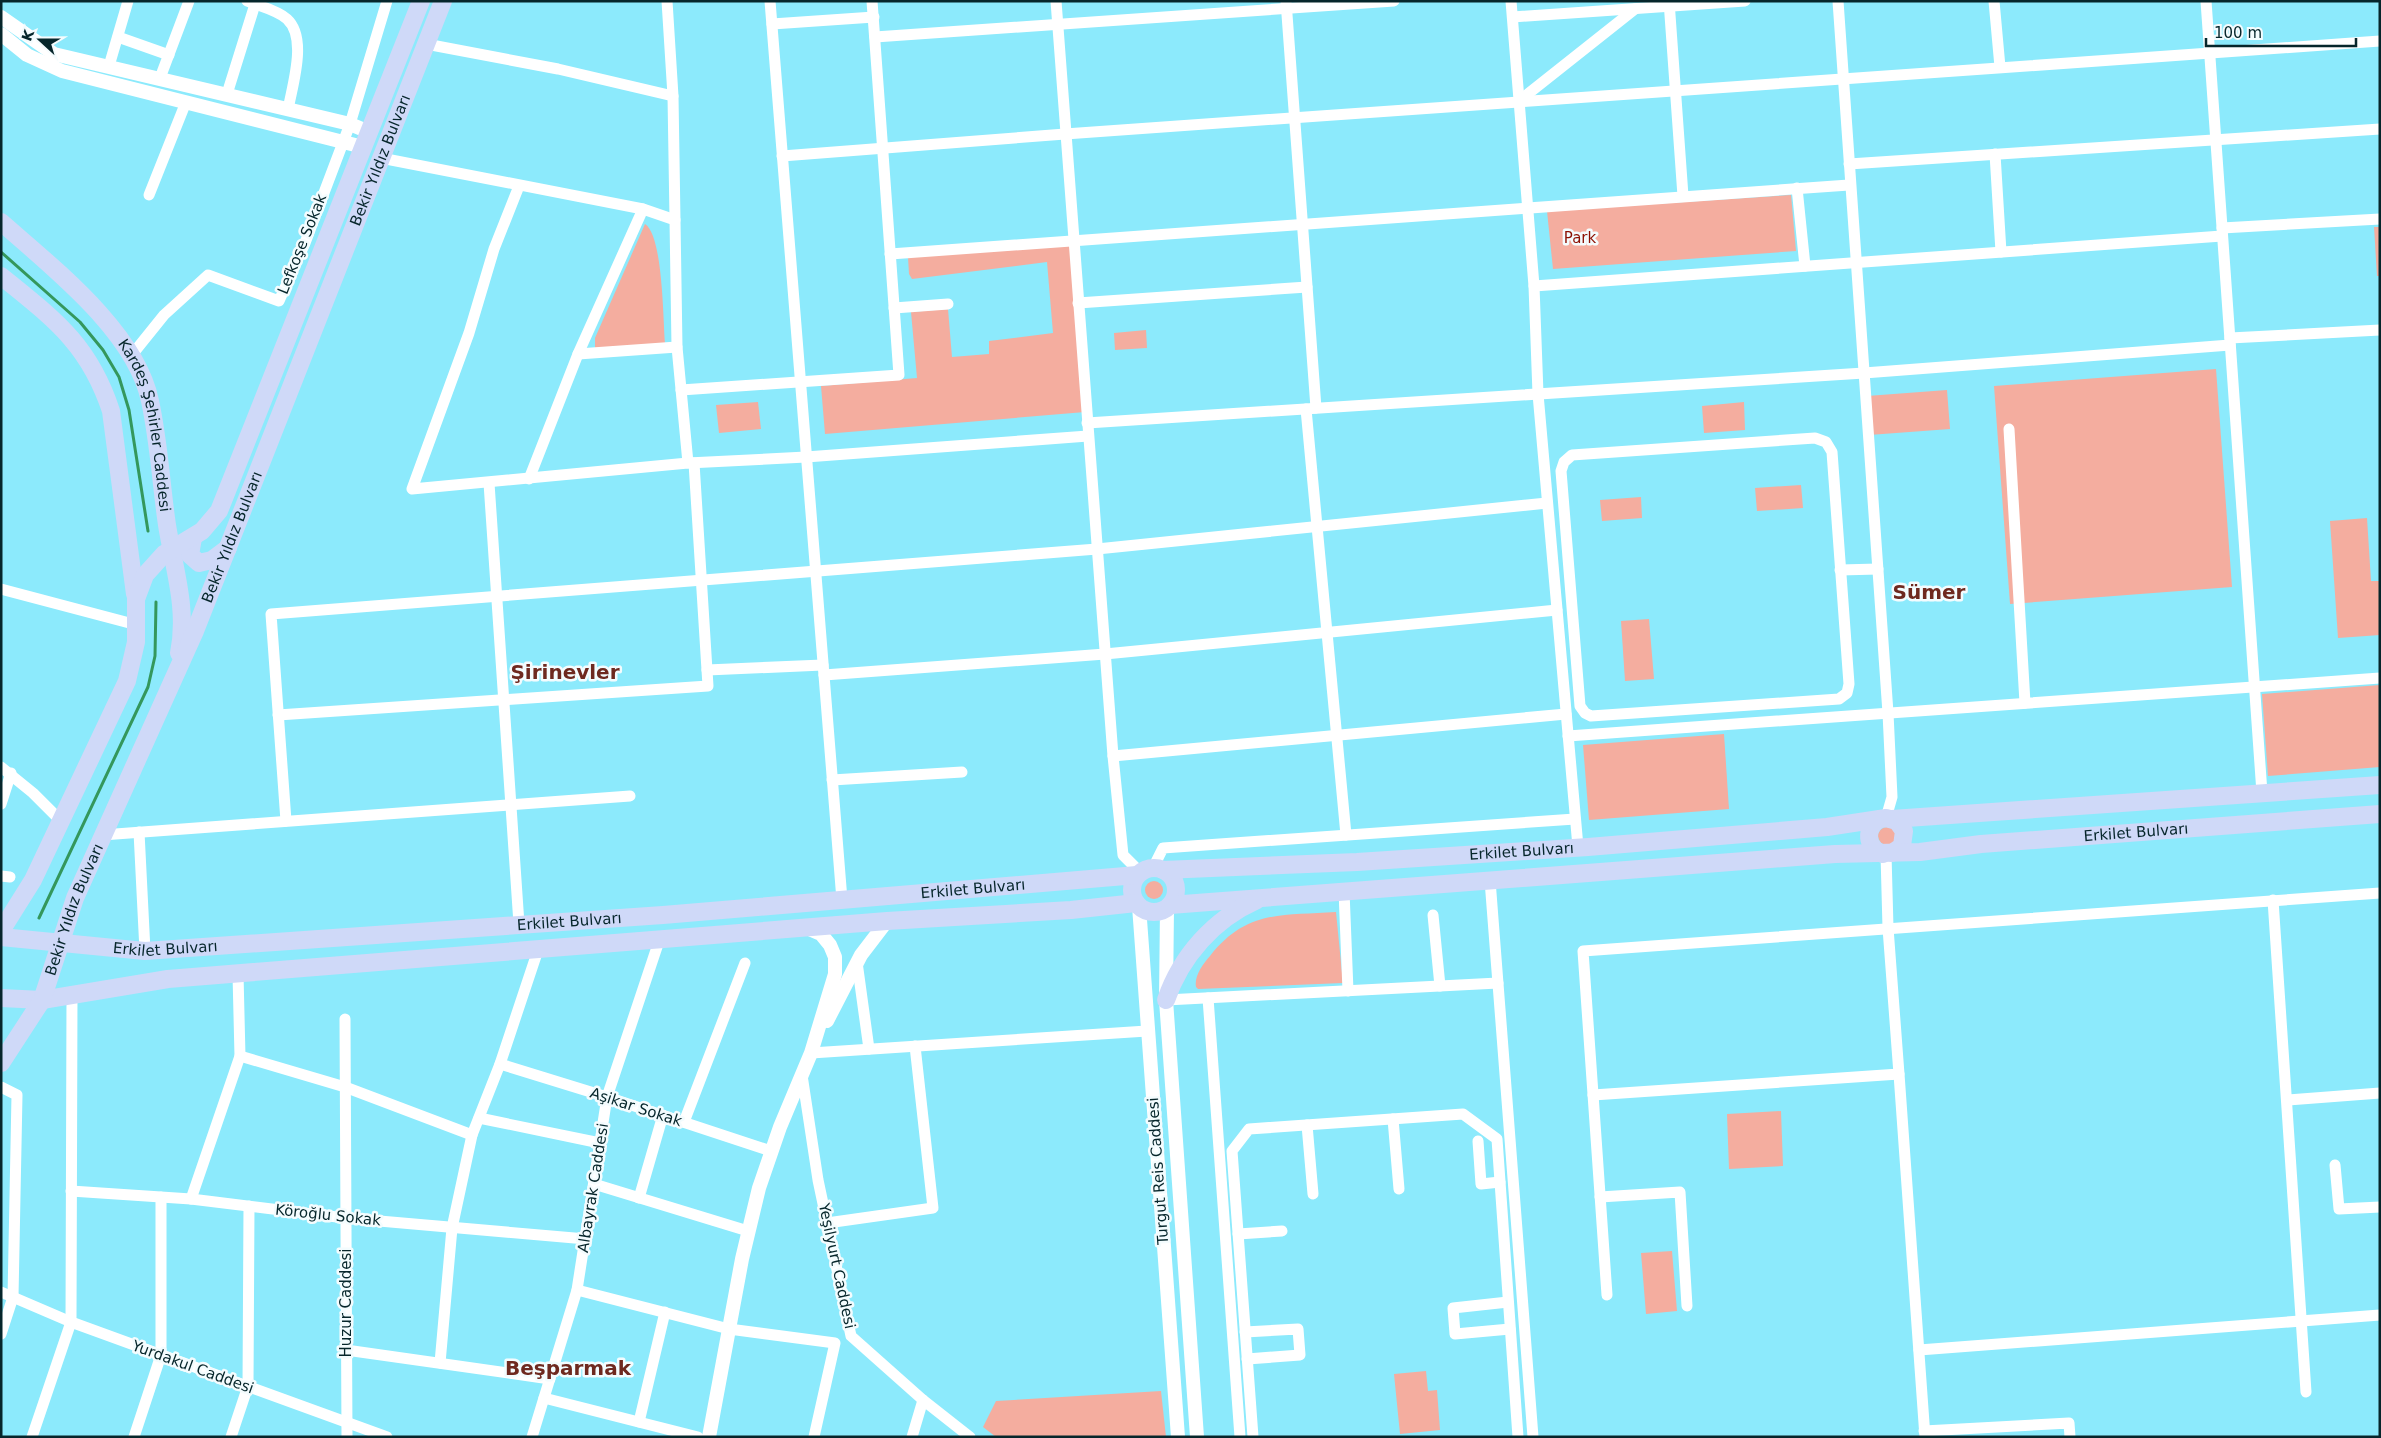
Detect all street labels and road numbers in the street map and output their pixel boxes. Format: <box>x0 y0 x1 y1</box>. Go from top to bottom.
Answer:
street label: Bekir Yıldız Bulvarı <box>346 92 414 229</box>
street label: Lefkoşe Sokak <box>274 191 330 297</box>
street label: Kardeş Şehirler Caddesi <box>114 336 174 513</box>
street label: Bekir Yıldız Bulvarı <box>198 469 266 605</box>
street label: Erkilet Bulvarı <box>2083 819 2189 845</box>
street label: Erkilet Bulvarı <box>1469 839 1574 864</box>
street label: Bekir Yıldız Bulvarı <box>41 841 107 978</box>
street label: Erkilet Bulvarı <box>920 875 1026 902</box>
street label: Erkilet Bulvarı <box>516 909 622 934</box>
street label: Erkilet Bulvarı <box>112 937 218 960</box>
street label: Aşikar Sokak <box>588 1084 685 1130</box>
street label: Turgut Reis Caddesi <box>1144 1097 1172 1246</box>
street label: Albayrak Caddesi <box>574 1122 612 1254</box>
street label: Köroğlu Sokak <box>274 1200 382 1230</box>
street label: Yeşilyurt Caddesi <box>815 1201 859 1330</box>
street label: Huzur Caddesi <box>337 1248 355 1358</box>
street label: Yurdakul Caddesi <box>129 1336 256 1397</box>

